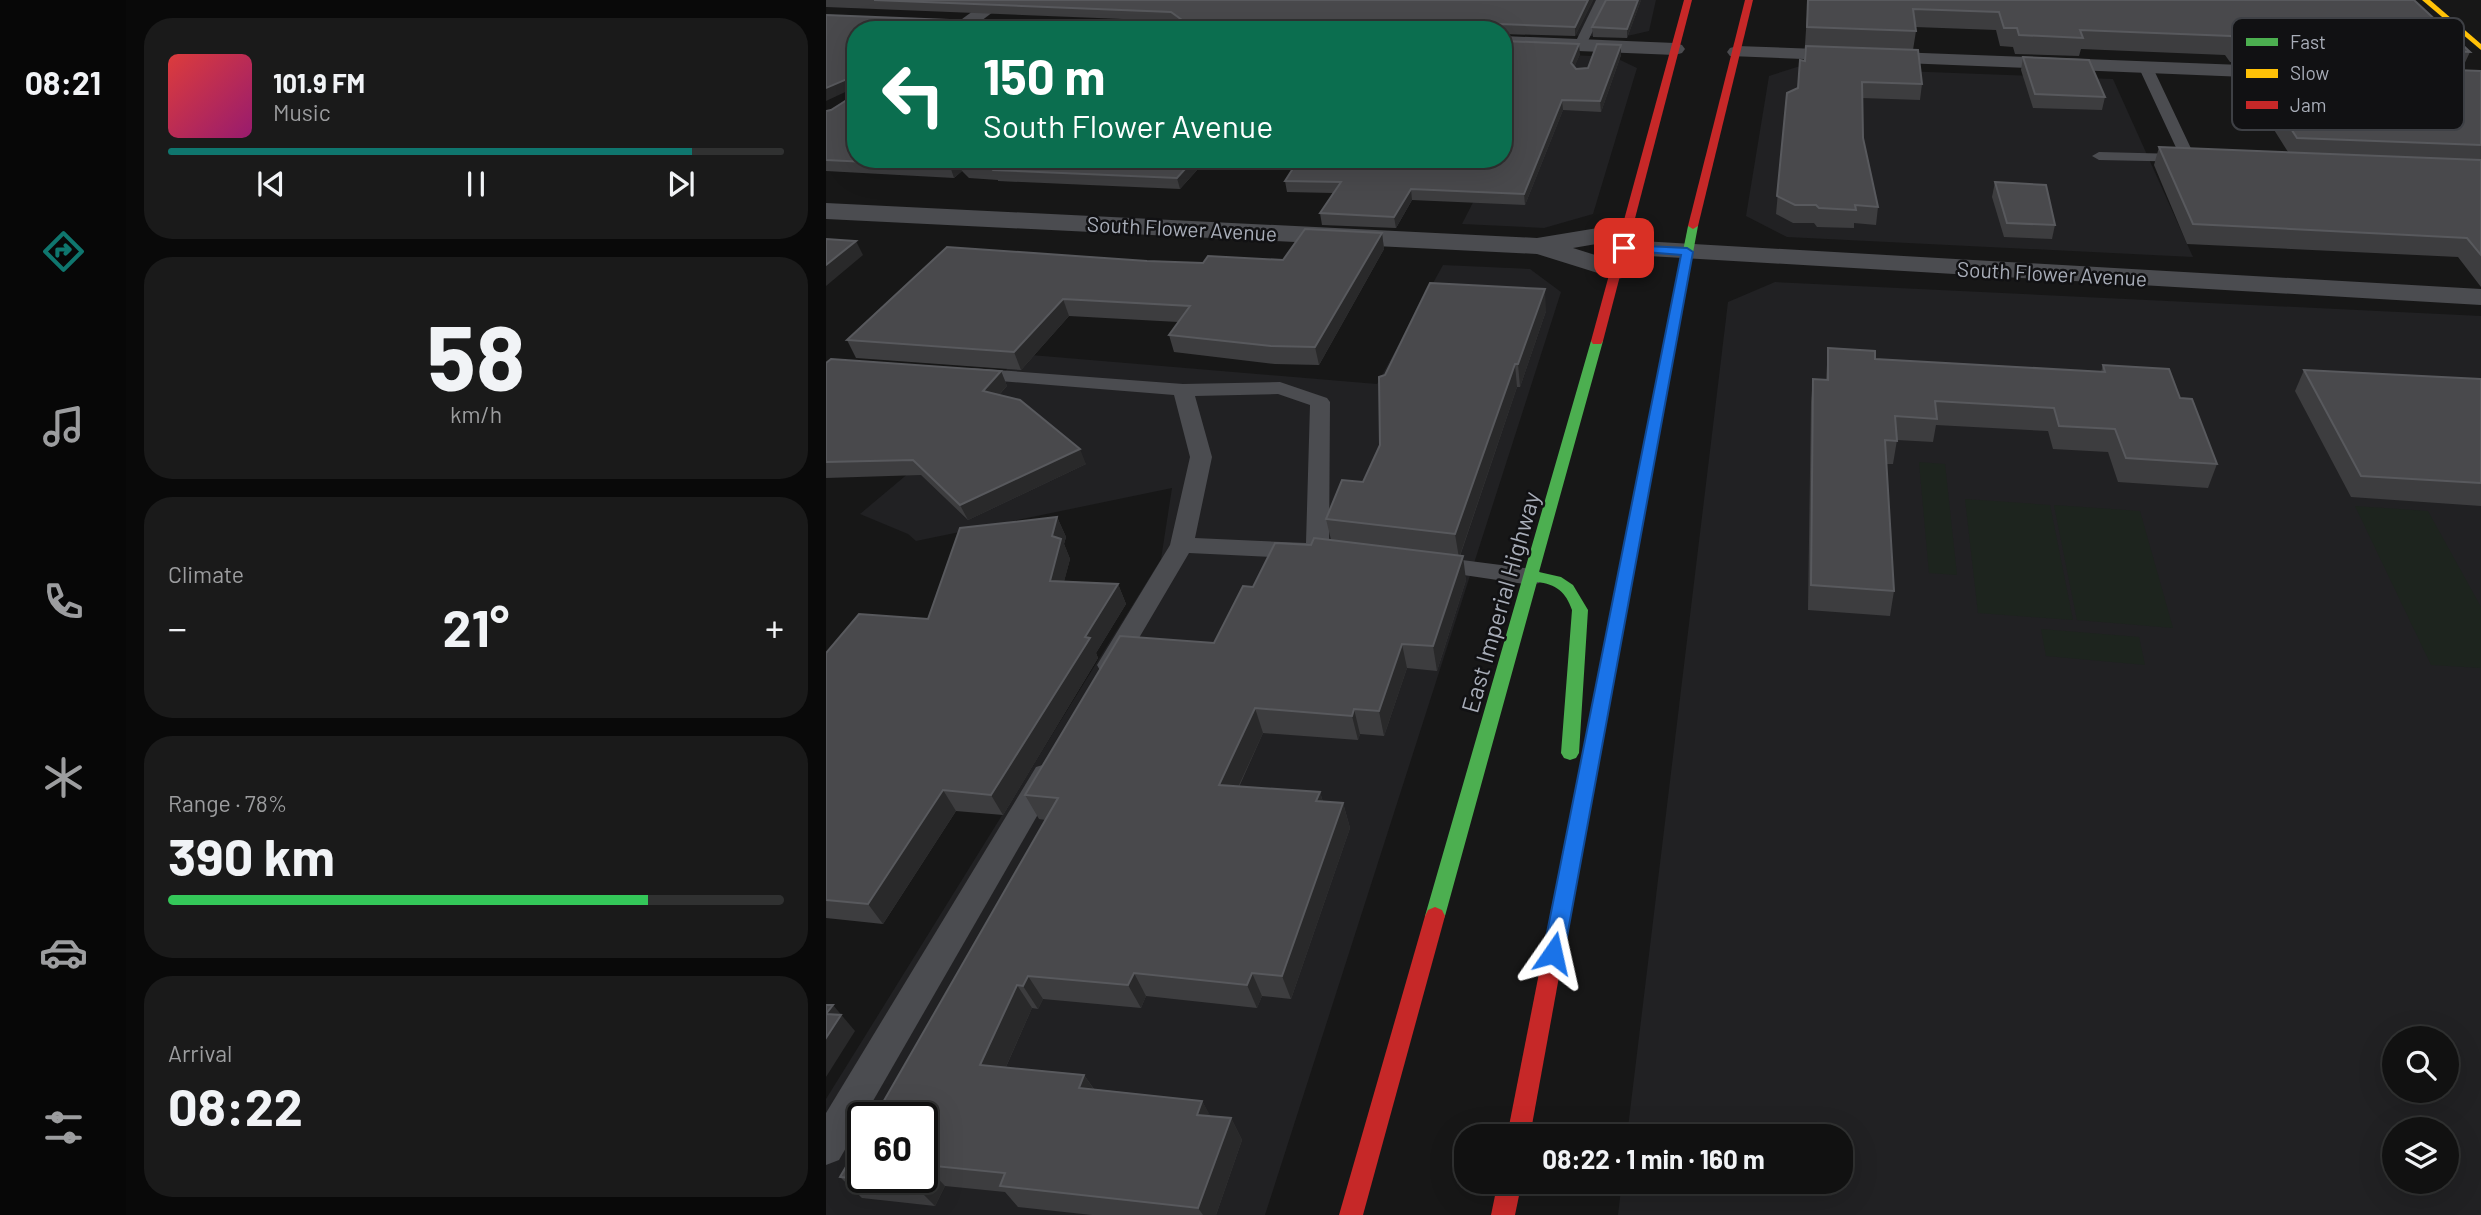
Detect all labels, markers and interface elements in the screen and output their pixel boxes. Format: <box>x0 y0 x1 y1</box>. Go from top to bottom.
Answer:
legend <box>2232 18 2464 130</box>
text: Fast <box>2290 30 2326 53</box>
text: 150 m <box>983 46 1105 105</box>
icon: left <box>868 49 959 140</box>
text: Slow <box>2290 61 2329 84</box>
text: 08:21 <box>25 63 101 101</box>
text: 101.9 FM <box>273 67 365 98</box>
text: Jam <box>2290 93 2326 116</box>
text: Music <box>273 98 331 126</box>
text: South Flower Avenue <box>983 106 1273 144</box>
icon: previous <box>252 165 290 203</box>
icon: pause <box>457 165 495 203</box>
icon: next <box>662 165 700 203</box>
street label: South Flower Avenue <box>1086 211 1278 245</box>
pin <box>1594 218 1654 278</box>
icon: directions <box>39 227 88 276</box>
icon: arrive <box>1605 229 1643 267</box>
street label: South Flower Avenue <box>1956 256 2148 290</box>
text: 58 <box>427 300 525 409</box>
text: km/h <box>450 400 502 428</box>
icon: music <box>39 402 88 451</box>
street label: East Imperial Highway <box>1455 488 1545 716</box>
text: Climate <box>168 560 244 588</box>
icon: phone <box>39 577 88 626</box>
text: 21° <box>443 595 509 657</box>
text: − <box>168 604 187 650</box>
text: + <box>765 604 784 650</box>
icon: climate <box>39 753 88 802</box>
text: Range · 78% <box>168 789 287 817</box>
text: 390 km <box>168 824 335 886</box>
position arrow <box>1516 916 1590 990</box>
icon: car <box>39 928 88 977</box>
map controls <box>2382 1026 2459 1194</box>
button: search <box>2382 1026 2459 1103</box>
text: Arrival <box>168 1039 232 1067</box>
text: 08:22 <box>168 1074 303 1136</box>
speed limit sign: 60 <box>847 1102 938 1193</box>
icon: filters <box>39 1103 88 1152</box>
button: layers <box>2382 1117 2459 1194</box>
text: 08:22 · 1 min · 160 m <box>1542 1143 1765 1174</box>

